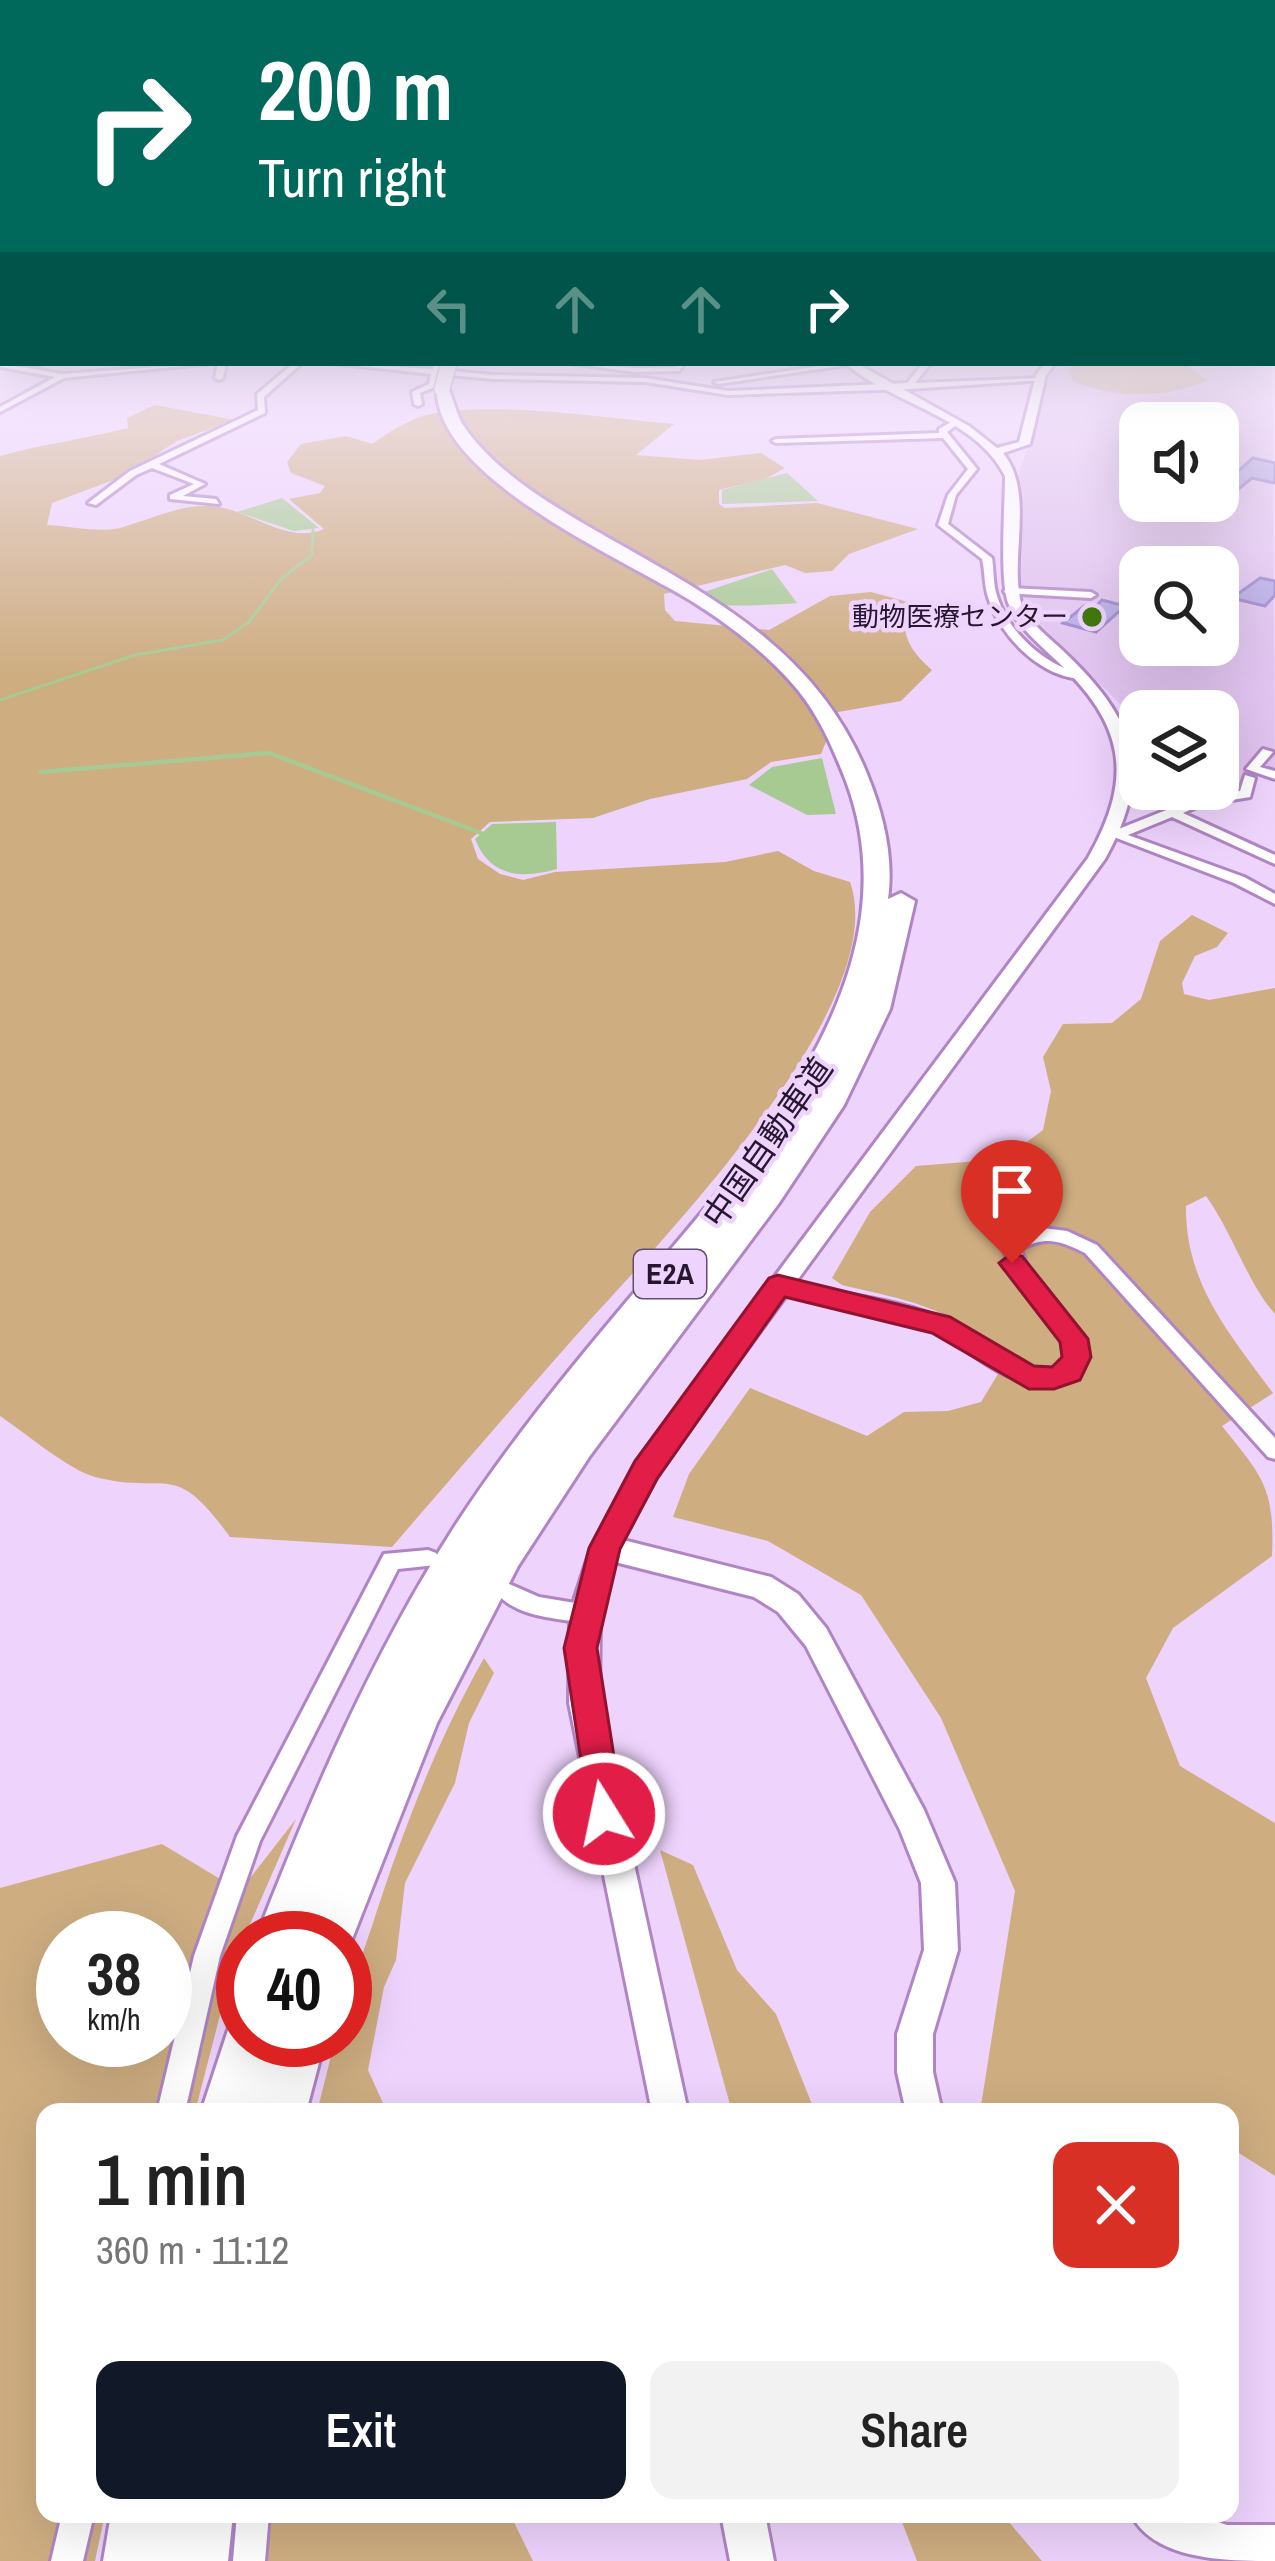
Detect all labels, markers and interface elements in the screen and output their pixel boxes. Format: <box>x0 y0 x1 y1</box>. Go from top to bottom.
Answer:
text: 200 m <box>258 33 453 146</box>
icon: right <box>60 48 216 204</box>
text: Turn right <box>258 141 446 214</box>
icon: left <box>416 276 482 342</box>
icon: ahead <box>542 276 608 342</box>
icon: ahead <box>668 276 734 342</box>
icon: right <box>794 276 860 342</box>
map controls <box>1119 402 1239 810</box>
button: sound <box>1119 402 1239 522</box>
button: search <box>1119 546 1239 666</box>
place label: 動物医療センター <box>852 598 1068 634</box>
marker: 動物医療センター <box>1079 604 1105 630</box>
button: layers <box>1119 690 1239 810</box>
street label: 中国自動車道 <box>692 1048 842 1236</box>
pin <box>961 1140 1063 1263</box>
icon: arrive <box>979 1158 1045 1224</box>
road number: E2A <box>634 1250 706 1298</box>
position arrow <box>541 1751 667 1877</box>
speed limit sign: 40 <box>216 1911 372 2067</box>
text: 38 <box>87 1933 141 2014</box>
text: km/h <box>87 1999 141 2039</box>
text: 1 min <box>96 2130 248 2227</box>
button: close <box>1053 2142 1179 2268</box>
text: 360 m · 11:12 <box>96 2224 289 2276</box>
button: Exit <box>96 2361 626 2499</box>
button: Share <box>650 2361 1179 2499</box>

